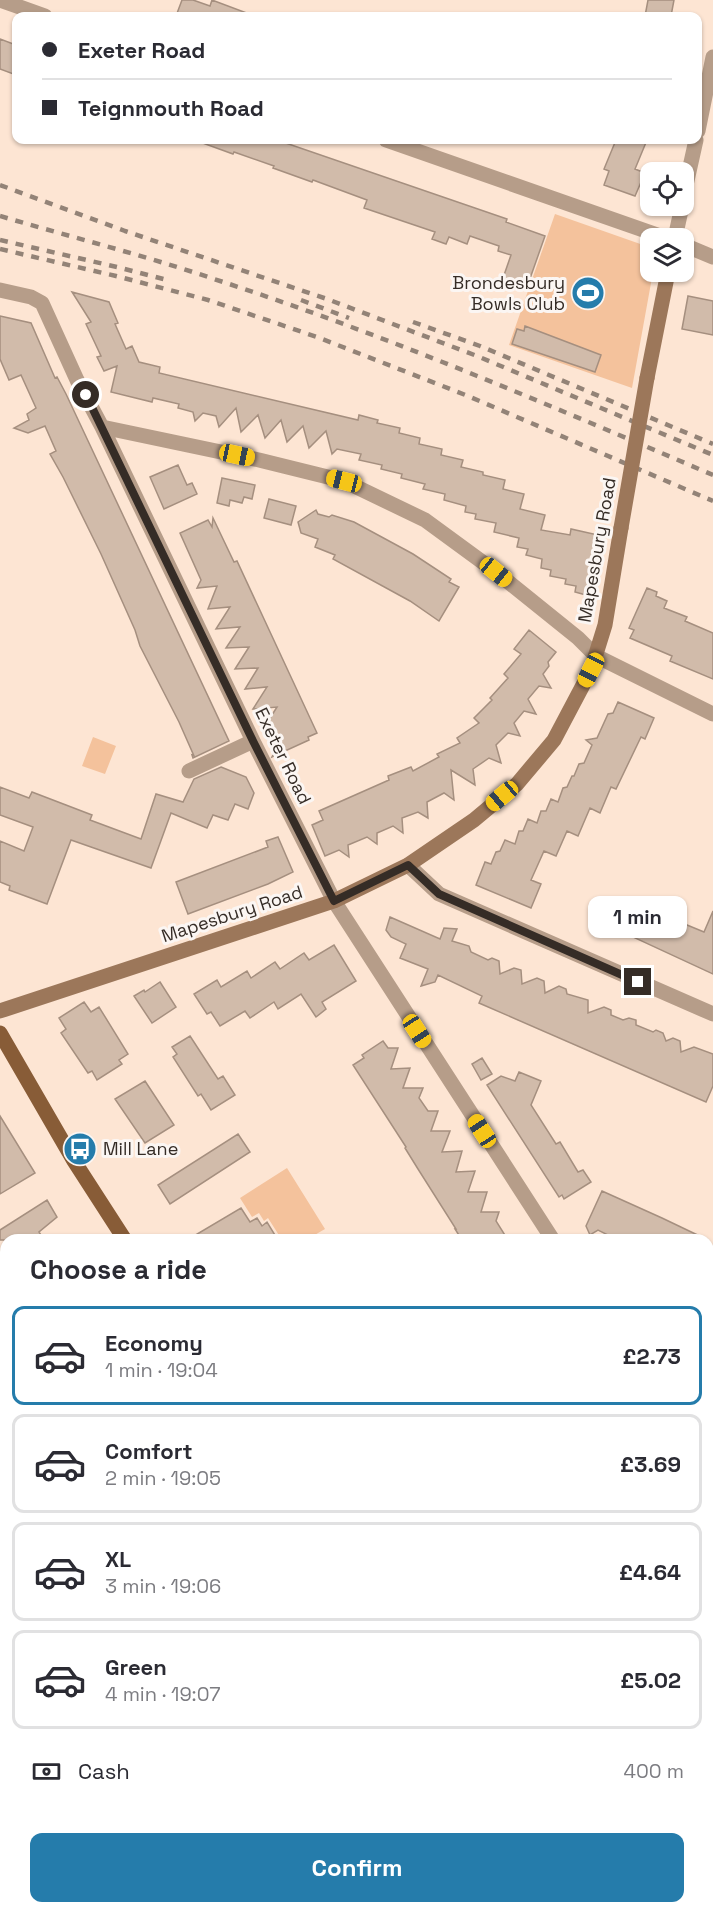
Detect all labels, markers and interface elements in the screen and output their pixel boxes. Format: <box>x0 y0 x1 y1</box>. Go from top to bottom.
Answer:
text: Exeter Road <box>78 36 205 64</box>
text: Teignmouth Road <box>78 94 264 122</box>
map controls <box>640 162 694 282</box>
button: locate <box>640 162 694 216</box>
button: layers <box>640 228 694 282</box>
place label: Brondesbury Bowls Club <box>452 271 565 315</box>
sports icon: Brondesbury Bowls Club <box>570 275 606 311</box>
route start <box>72 381 99 408</box>
car <box>218 442 256 468</box>
car <box>324 468 364 494</box>
street label: Mapesbury Road <box>572 476 621 624</box>
car <box>476 554 516 590</box>
car <box>575 650 607 690</box>
street label: Exeter Road <box>250 704 317 808</box>
car <box>482 778 522 814</box>
street label: Mapesbury Road <box>158 880 305 947</box>
callout: 1 min <box>588 895 688 937</box>
text: 1 min <box>613 904 662 930</box>
route end <box>624 968 651 995</box>
car <box>400 1011 434 1051</box>
car <box>465 1111 499 1151</box>
bus stop icon: Mill Lane <box>62 1131 98 1167</box>
place label: Mill Lane <box>103 1137 178 1160</box>
text: Choose a ride <box>30 1252 207 1287</box>
icon: car <box>33 1329 87 1383</box>
text: Economy <box>105 1329 203 1357</box>
text: £2.73 <box>623 1342 681 1370</box>
text: 1 min · 19:04 <box>105 1357 218 1383</box>
icon: car <box>33 1437 87 1491</box>
text: Comfort <box>105 1437 193 1465</box>
text: £3.69 <box>620 1450 681 1478</box>
text: 2 min · 19:05 <box>105 1465 221 1491</box>
icon: car <box>33 1545 87 1599</box>
text: XL <box>105 1545 131 1573</box>
text: £4.64 <box>619 1558 681 1586</box>
text: 3 min · 19:06 <box>105 1573 221 1599</box>
icon: car <box>33 1653 87 1707</box>
text: Green <box>105 1653 167 1681</box>
text: £5.02 <box>620 1666 681 1694</box>
text: 4 min · 19:07 <box>105 1681 220 1707</box>
icon: cash <box>30 1755 63 1788</box>
text: Cash <box>78 1757 130 1785</box>
text: 400 m <box>624 1758 684 1784</box>
button: Confirm <box>30 1833 684 1902</box>

